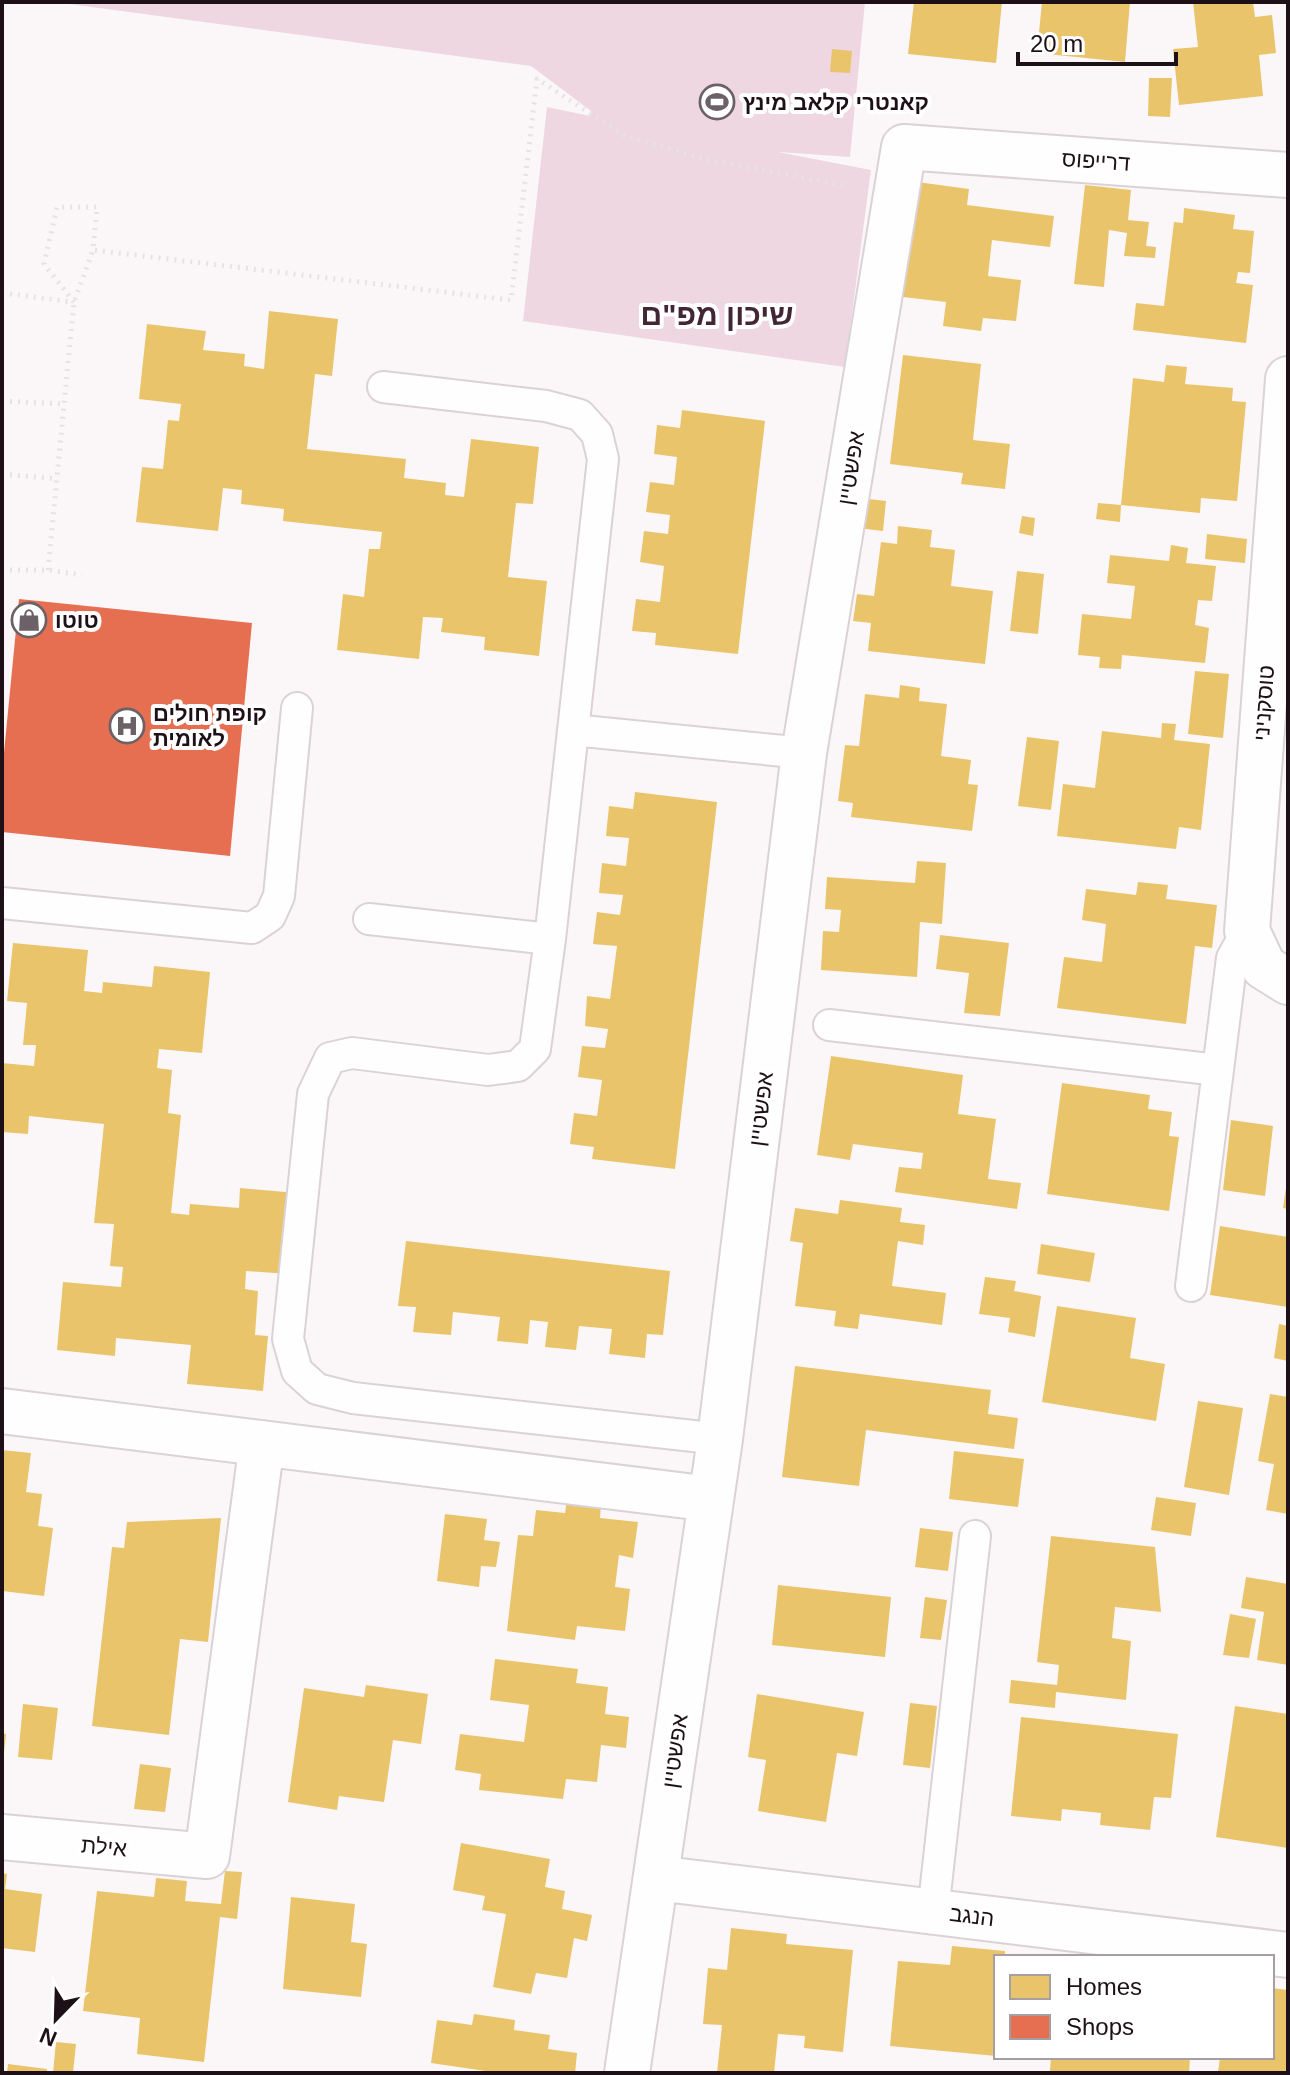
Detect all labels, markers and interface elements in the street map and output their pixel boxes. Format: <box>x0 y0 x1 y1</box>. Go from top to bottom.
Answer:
scale bar <box>1018 16 1176 66</box>
text: 20 m <box>1030 30 1083 57</box>
sports icon: קאנטרי קלאב מינץ <box>698 83 736 121</box>
place label: קאנטרי קלאב מינץ <box>743 90 929 115</box>
street label: דרייפוס <box>1061 146 1131 176</box>
district label: שיכון מפ"ם <box>641 298 793 331</box>
street label: אפשטיין <box>833 429 869 507</box>
shop icon: טוטו <box>10 601 48 639</box>
place label: טוטו <box>55 608 99 633</box>
street label: טוסקניני <box>1249 664 1279 742</box>
place label: קופת חולים לאומית <box>153 701 267 751</box>
hospital icon: קופת חולים לאומית <box>108 707 146 745</box>
street label: אפשטיין <box>744 1070 778 1148</box>
street label: אפשטיין <box>657 1712 693 1790</box>
street label: אילת <box>80 1833 128 1861</box>
street label: הנגב <box>948 1901 996 1931</box>
legend <box>994 1955 1274 2059</box>
text: Homes <box>1066 1973 1142 2000</box>
north arrow <box>16 1979 96 2059</box>
text: Shops <box>1066 2013 1134 2040</box>
text: N <box>36 2022 61 2052</box>

